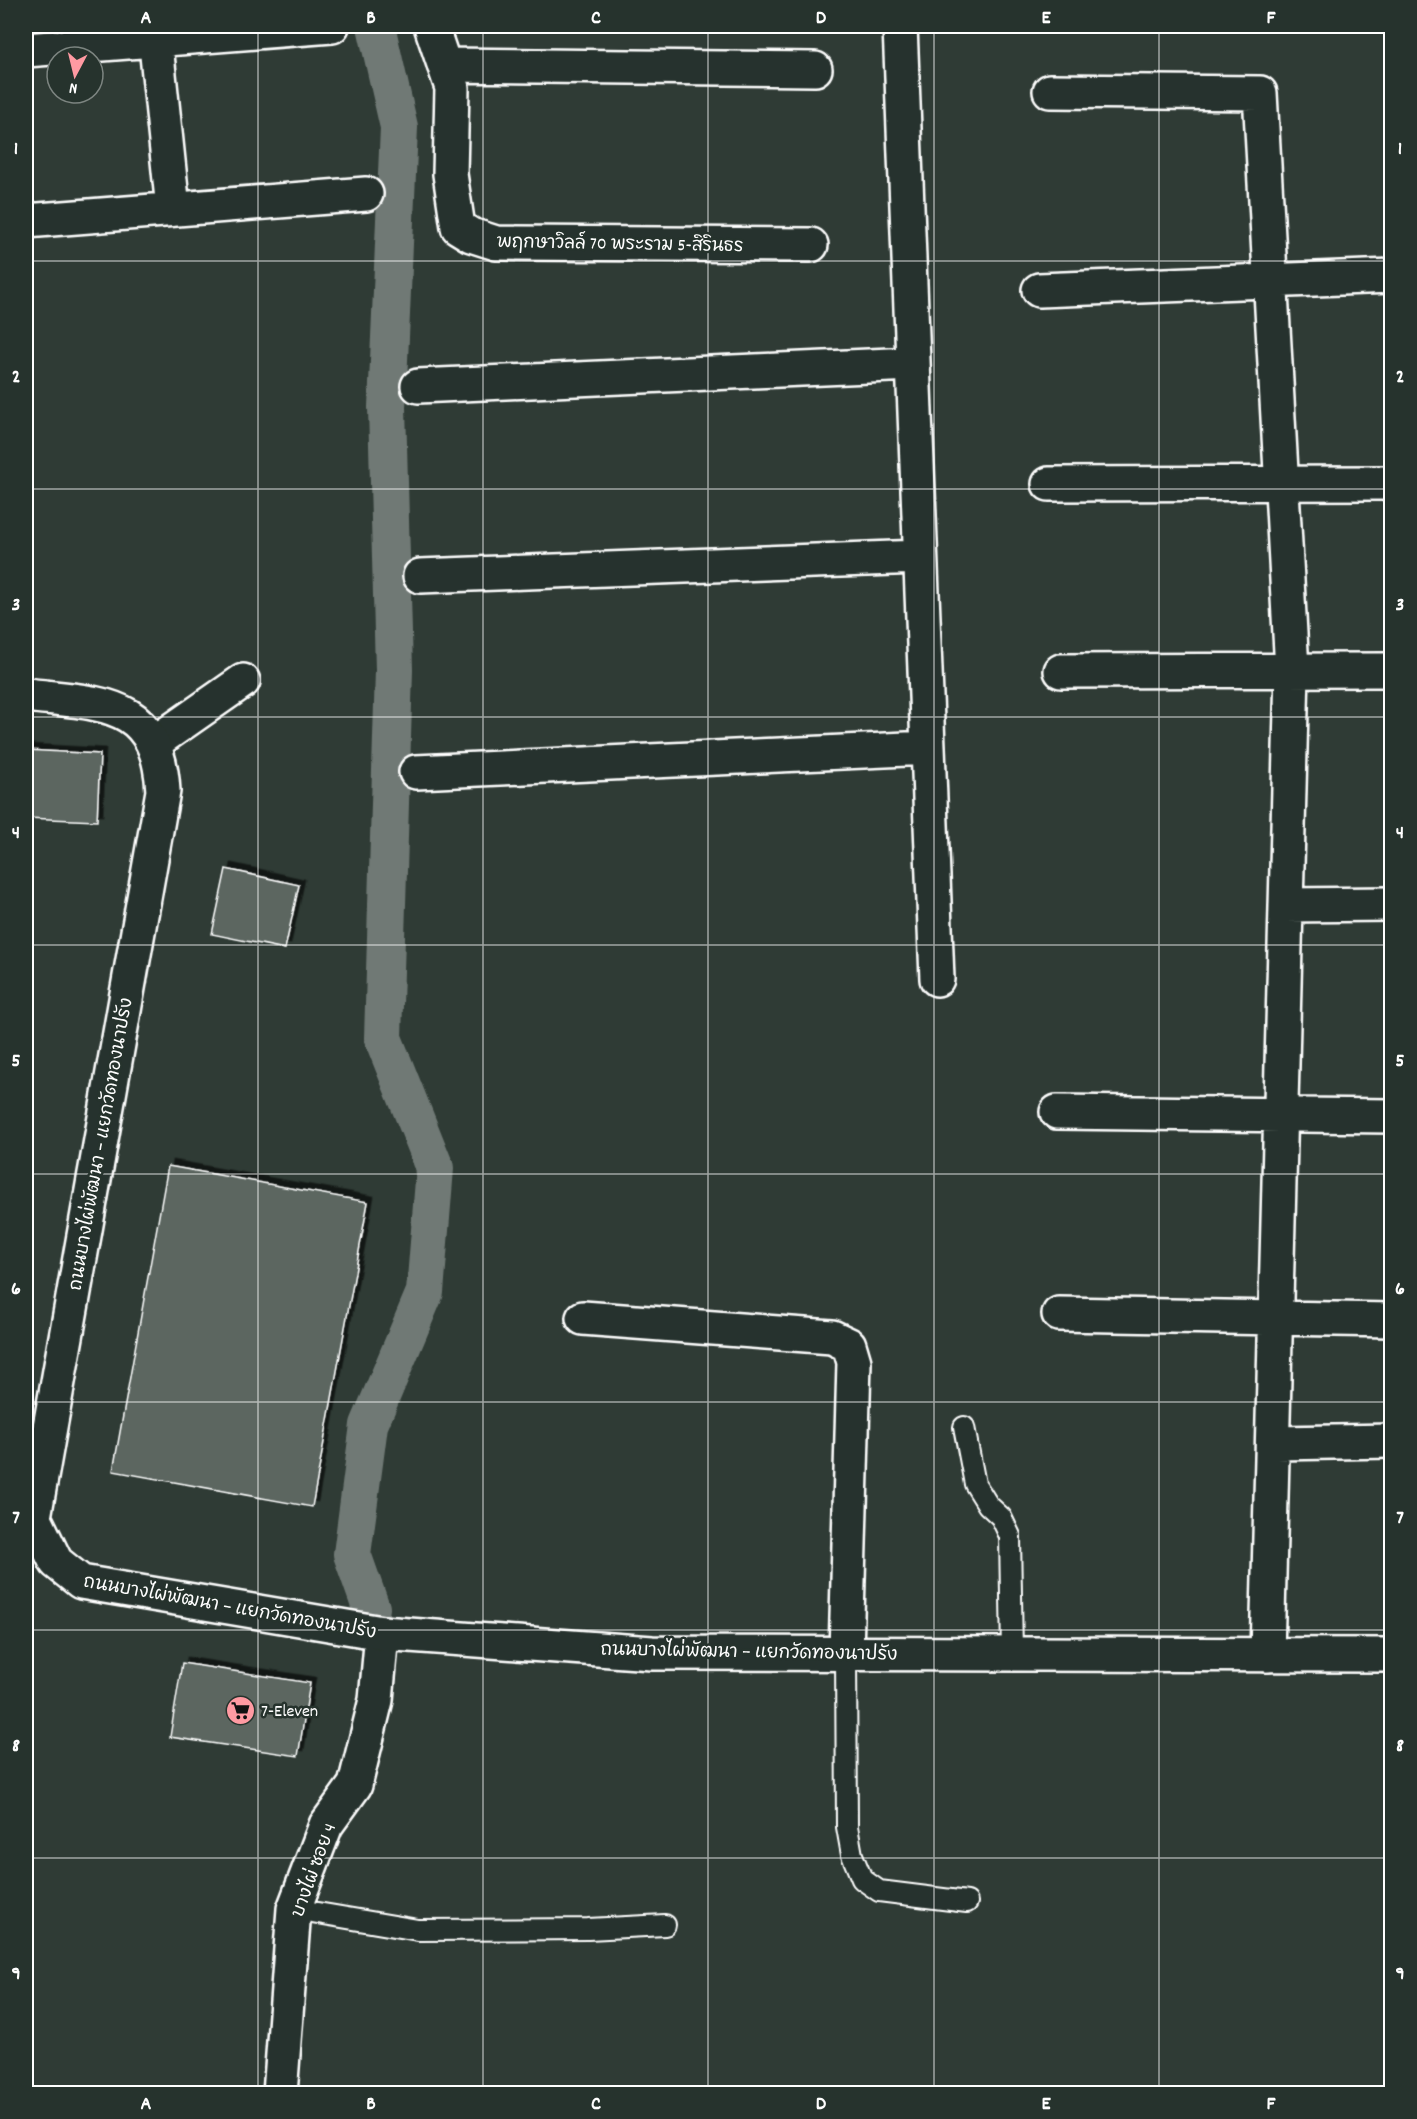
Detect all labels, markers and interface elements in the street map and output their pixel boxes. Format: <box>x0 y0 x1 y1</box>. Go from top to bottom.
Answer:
text: A <box>141 5 152 33</box>
text: B <box>366 5 376 33</box>
text: C <box>591 5 601 33</box>
text: D <box>816 5 827 33</box>
text: E <box>1041 5 1051 33</box>
text: F <box>1267 5 1277 33</box>
north arrow <box>45 45 105 105</box>
text: N <box>68 75 79 99</box>
text: 1 <box>14 136 18 164</box>
text: 1 <box>1398 136 1402 164</box>
street label: พฤกษาวิลล์ 70 พระราม 5-สิรินธร <box>496 228 744 260</box>
text: 2 <box>12 364 20 392</box>
text: 2 <box>1396 364 1404 392</box>
text: 3 <box>12 592 20 620</box>
text: 3 <box>1396 592 1404 620</box>
text: 4 <box>12 820 20 848</box>
text: 4 <box>1396 820 1404 848</box>
street label: ถนนบางไผ่พัฒนา – แยกวัดทองนาปรัง <box>61 996 141 1293</box>
text: 5 <box>11 1048 21 1076</box>
text: 5 <box>1395 1048 1405 1076</box>
text: 6 <box>11 1276 21 1304</box>
text: 6 <box>1395 1276 1405 1304</box>
text: 7 <box>12 1505 20 1533</box>
text: 7 <box>1396 1505 1404 1533</box>
street label: ถนนบางไผ่พัฒนา – แยกวัดทองนาปรัง <box>81 1567 378 1647</box>
street label: ถนนบางไผ่พัฒนา – แยกวัดทองนาปรัง <box>600 1635 898 1669</box>
supermarket icon: 7-Eleven <box>224 1694 256 1726</box>
place label: 7-Eleven <box>261 1700 318 1725</box>
text: 8 <box>12 1733 20 1761</box>
text: 8 <box>1396 1733 1404 1761</box>
street label: บางไผ่ ซอย 4 <box>284 1819 344 1921</box>
text: 9 <box>11 1961 21 1989</box>
text: 9 <box>1395 1961 1405 1989</box>
text: A <box>141 2091 152 2119</box>
text: B <box>366 2091 376 2119</box>
text: C <box>591 2091 601 2119</box>
text: D <box>816 2091 827 2119</box>
text: E <box>1041 2091 1051 2119</box>
text: F <box>1267 2091 1277 2119</box>

